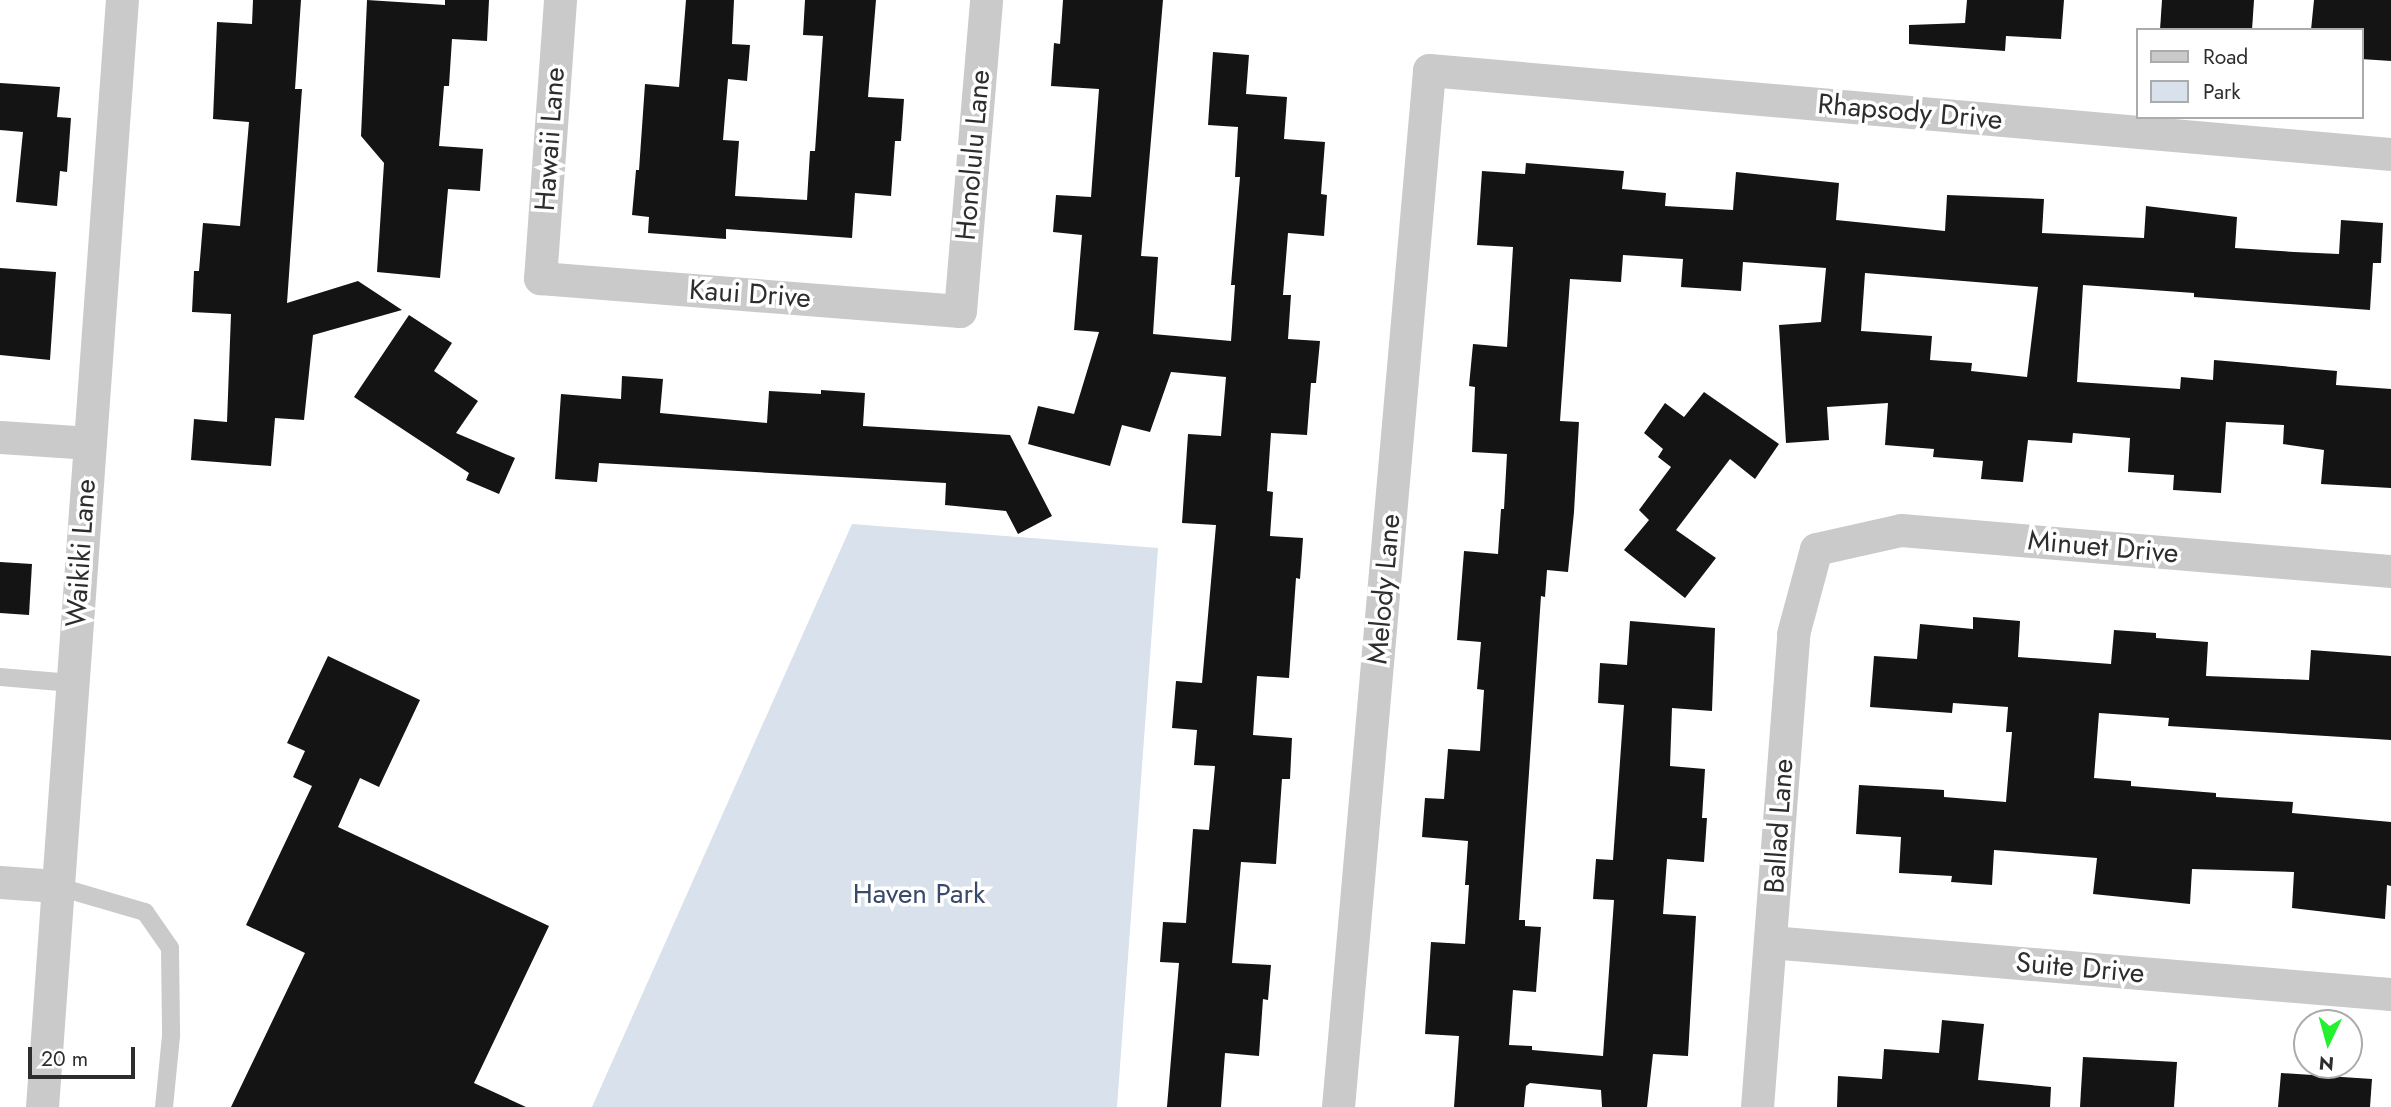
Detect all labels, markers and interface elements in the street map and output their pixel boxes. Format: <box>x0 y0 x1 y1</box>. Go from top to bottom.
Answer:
legend <box>2136 28 2363 119</box>
text: Road <box>2203 42 2248 72</box>
street label: Hawaii Lane <box>528 66 572 212</box>
street label: Honolulu Lane <box>949 68 997 242</box>
text: Park <box>2203 77 2240 107</box>
street label: Rhapsody Drive <box>1816 87 2004 137</box>
street label: Kaui Drive <box>688 273 812 315</box>
street label: Waikiki Lane <box>59 478 103 628</box>
street label: Melody Lane <box>1361 512 1407 666</box>
street label: Minuet Drive <box>2026 524 2180 570</box>
street label: Ballad Lane <box>1758 757 1800 895</box>
park label: Haven Park <box>853 877 985 911</box>
street label: Suite Drive <box>2014 946 2146 990</box>
north arrow <box>2293 1009 2363 1079</box>
scale bar <box>32 1034 138 1078</box>
text: 20 m <box>41 1044 88 1074</box>
text: N <box>2318 1049 2335 1078</box>

